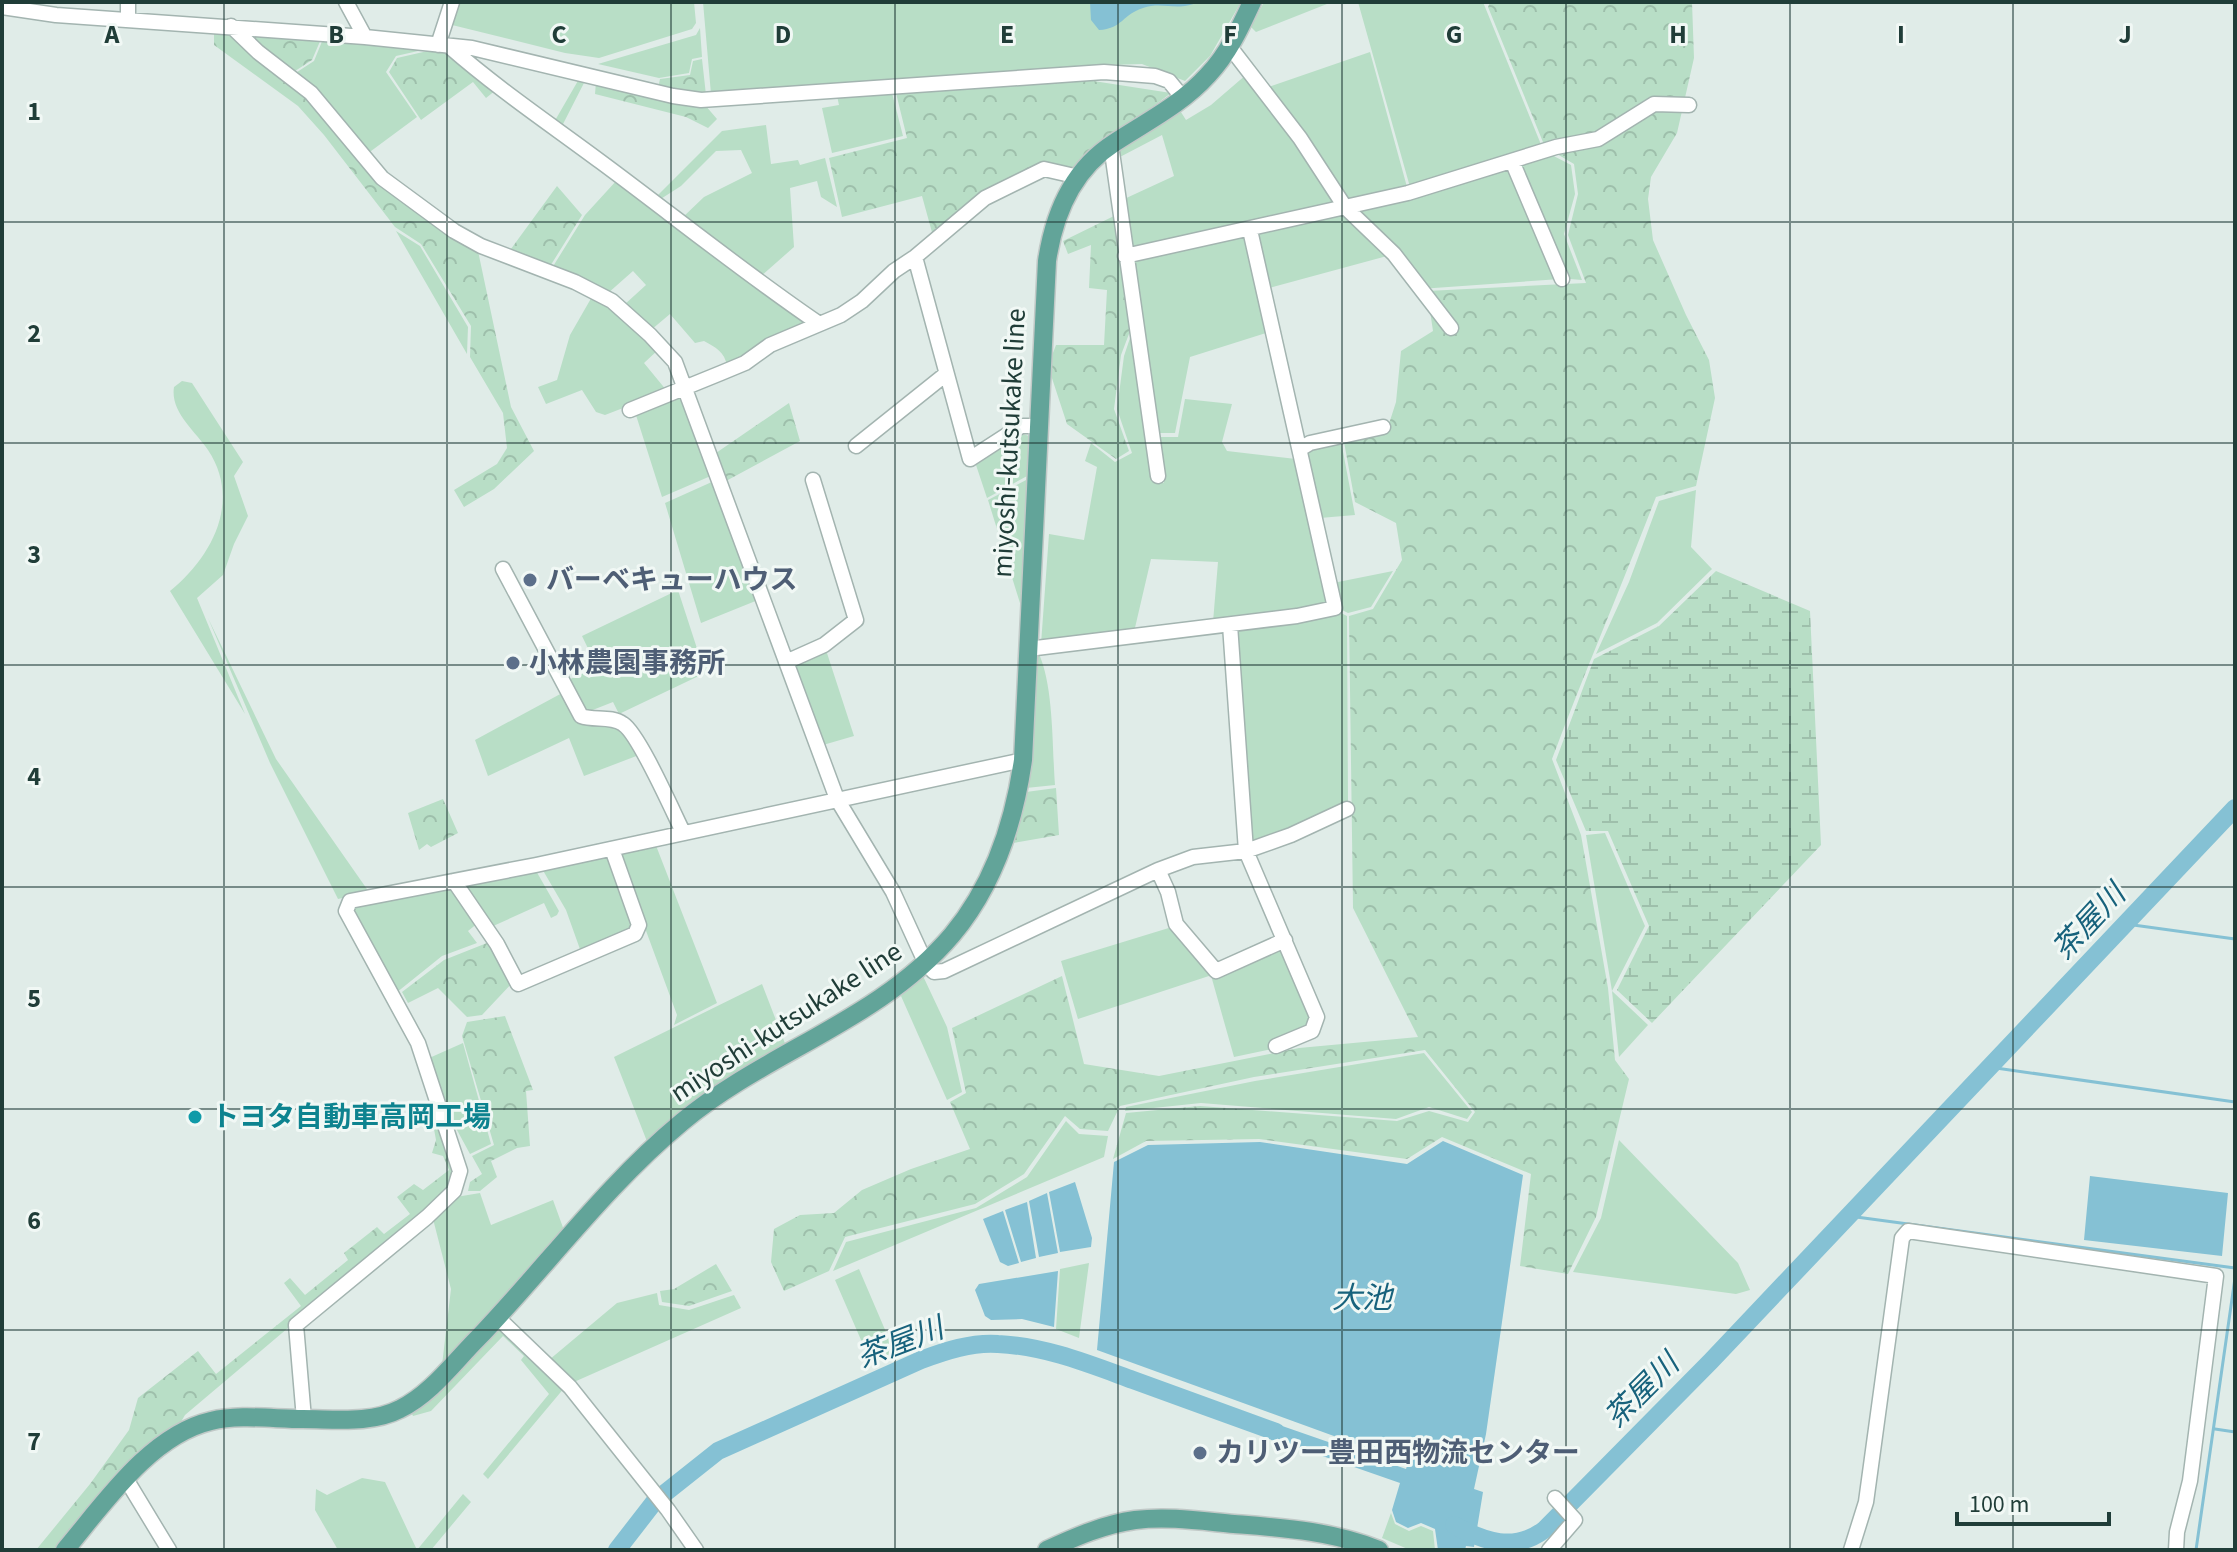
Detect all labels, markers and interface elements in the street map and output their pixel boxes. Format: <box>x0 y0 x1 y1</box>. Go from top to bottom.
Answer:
text: A <box>104 16 121 53</box>
text: B <box>328 16 344 53</box>
text: C <box>551 16 567 53</box>
text: D <box>775 16 791 53</box>
text: E <box>1000 16 1014 53</box>
text: F <box>1223 16 1237 53</box>
text: G <box>1446 16 1462 53</box>
text: H <box>1669 16 1687 53</box>
text: I <box>1897 16 1905 53</box>
text: J <box>2118 16 2132 53</box>
text: 1 <box>27 93 41 130</box>
street label: miyoshi-kutsukake line <box>982 307 1036 579</box>
text: 2 <box>27 315 41 352</box>
text: 3 <box>27 536 41 573</box>
place label: バーベキューハウス <box>546 560 797 600</box>
marker: バーベキューハウス <box>521 571 539 589</box>
place label: 小林農園事務所 <box>529 643 725 683</box>
marker: 小林農園事務所 <box>504 654 522 672</box>
text: 4 <box>27 758 41 795</box>
water label: 茶屋川 <box>2043 872 2137 970</box>
street label: miyoshi-kutsukake line <box>662 932 910 1112</box>
text: 5 <box>27 980 41 1017</box>
place label: トヨタ自動車高岡工場 <box>211 1097 491 1137</box>
marker: トヨタ自動車高岡工場 <box>186 1108 204 1126</box>
text: 6 <box>27 1202 41 1239</box>
water label: 大池 <box>1332 1277 1395 1320</box>
water label: 茶屋川 <box>850 1306 953 1379</box>
water label: 茶屋川 <box>1595 1342 1691 1438</box>
text: 7 <box>27 1423 41 1460</box>
place label: カリツー豊田西物流センター <box>1216 1433 1580 1473</box>
marker: カリツー豊田西物流センター <box>1191 1444 1209 1462</box>
scale bar <box>1957 1476 2109 1526</box>
text: 100 m <box>1969 1487 2029 1522</box>

